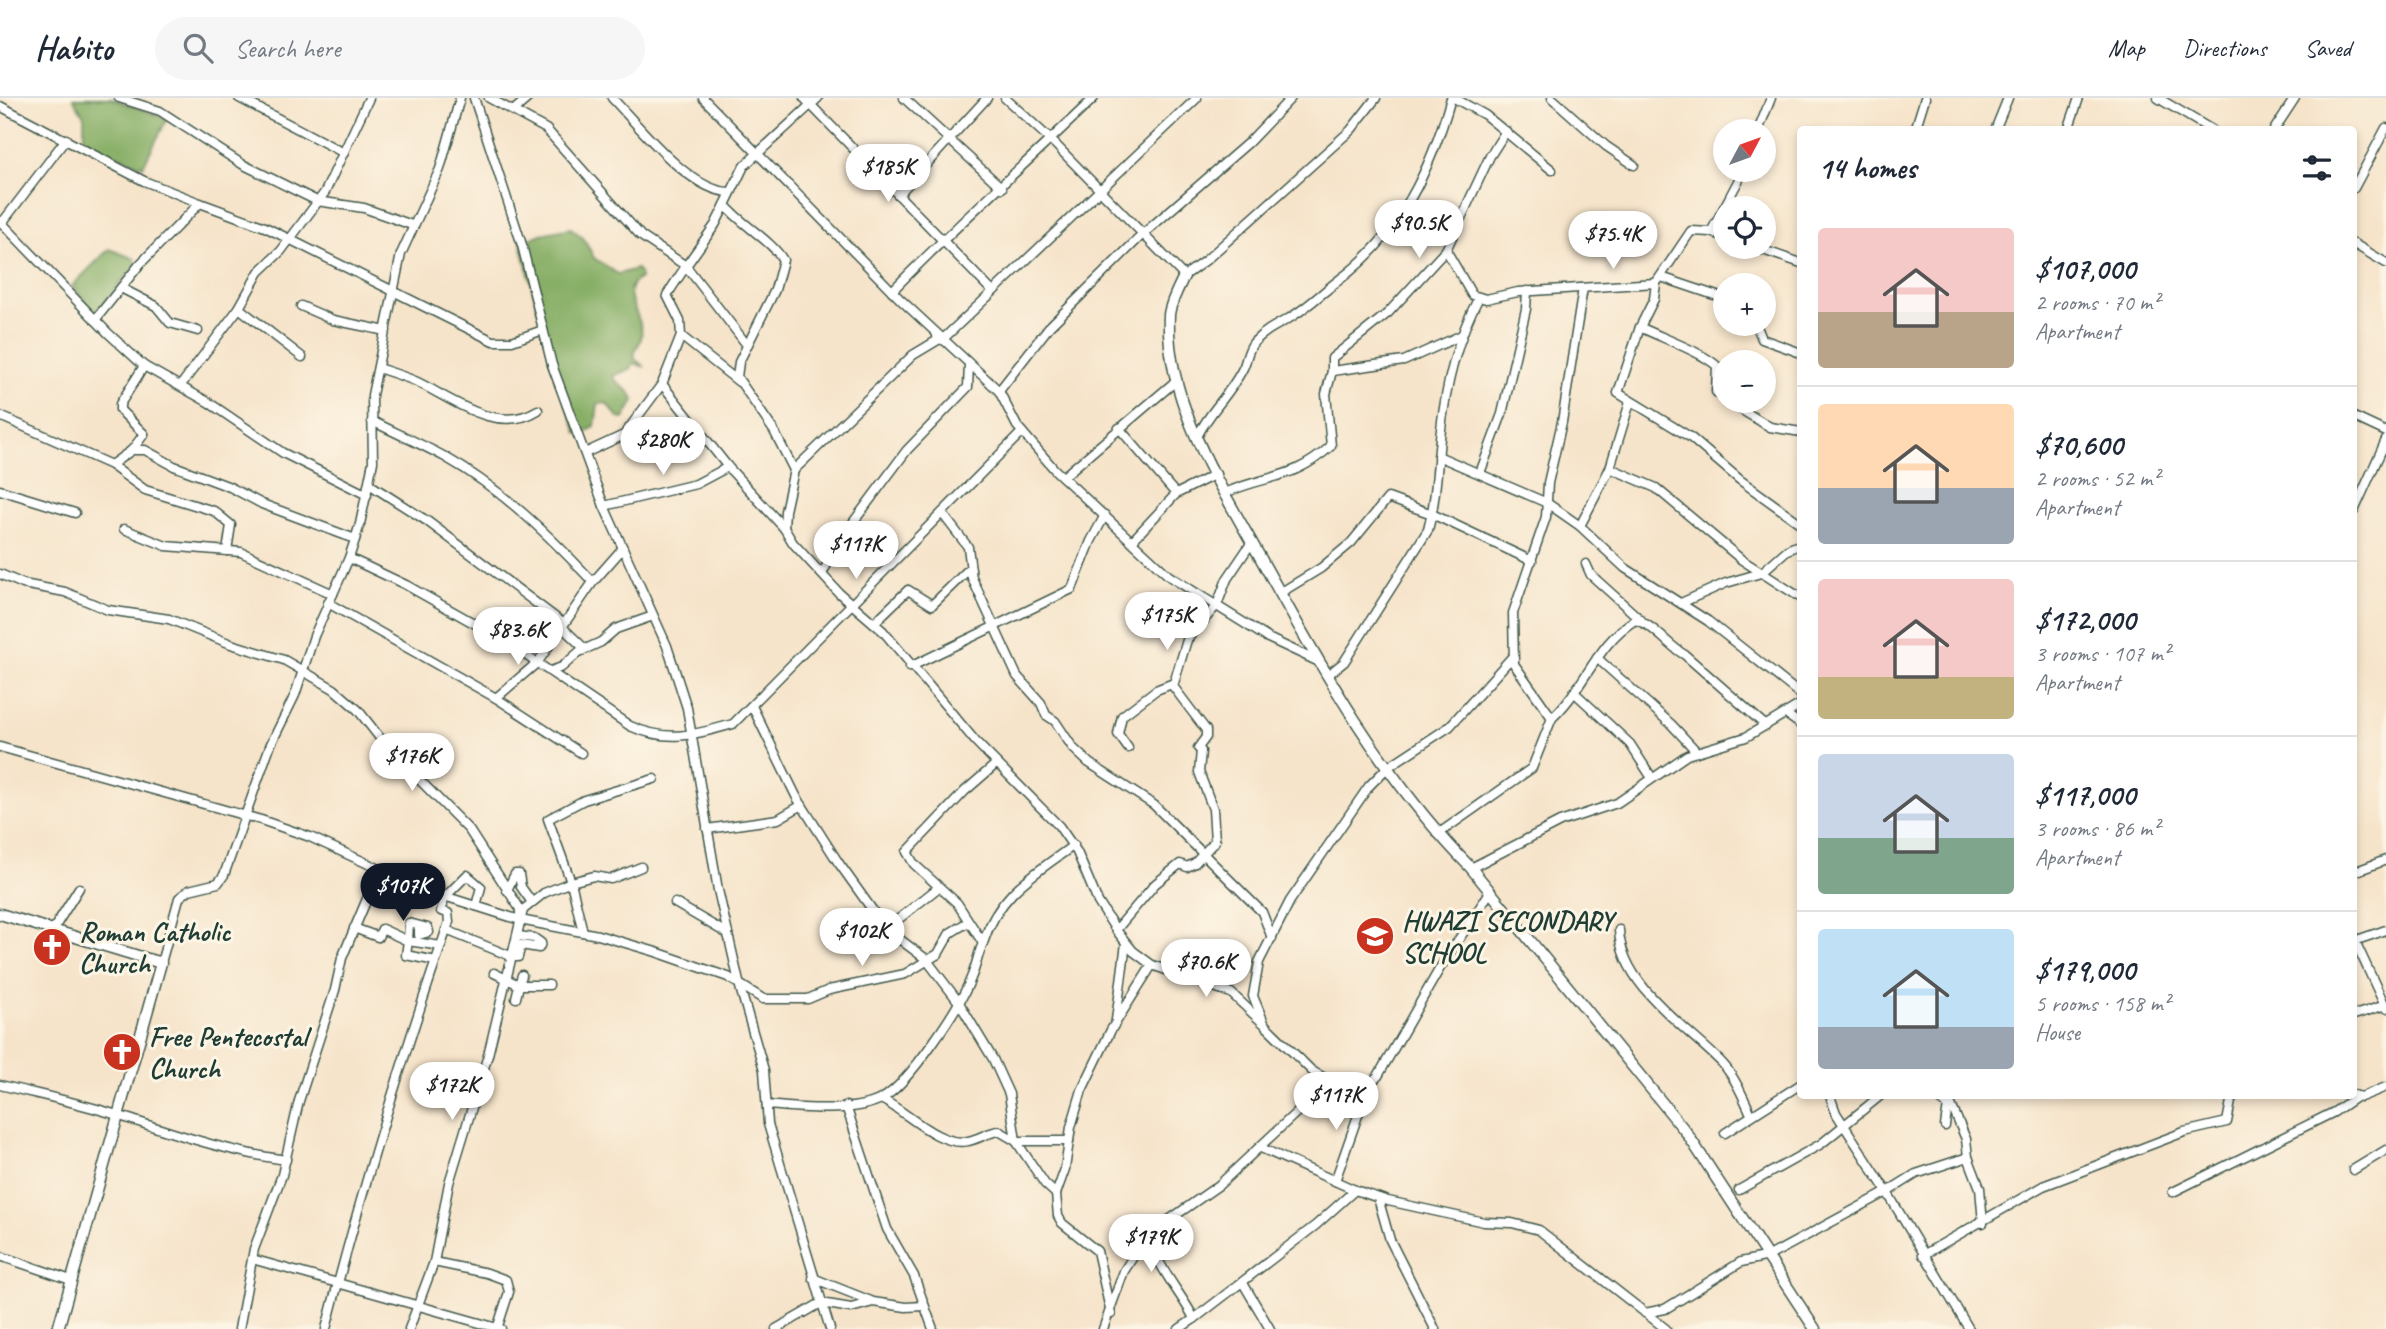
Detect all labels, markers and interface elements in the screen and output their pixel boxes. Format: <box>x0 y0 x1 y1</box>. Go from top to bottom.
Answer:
search box <box>155 17 645 80</box>
text: Habito <box>35 27 113 69</box>
icon: search <box>179 29 217 67</box>
text: Search here <box>235 32 341 65</box>
text: Map <box>2108 33 2145 63</box>
text: Directions <box>2183 33 2266 63</box>
text: Saved <box>2304 33 2351 63</box>
north arrow <box>1713 119 1776 182</box>
map controls <box>1713 119 1776 413</box>
pin: $185K <box>839 144 937 204</box>
text: 14 homes <box>1818 149 1916 187</box>
icon: filters <box>2298 149 2336 187</box>
text: $185K <box>862 152 914 181</box>
button: locate <box>1713 196 1776 259</box>
pin: $90.5K <box>1362 200 1476 260</box>
text: $90.5K <box>1391 208 1448 237</box>
pin: $75.4K <box>1556 212 1670 271</box>
text: $75.4K <box>1584 219 1642 248</box>
text: $107,000 <box>2035 250 2135 288</box>
icon: home <box>1874 256 1958 340</box>
button: + <box>1713 273 1776 336</box>
text: 2 rooms · 70 m² <box>2035 288 2159 317</box>
text: Apartment <box>2035 317 2120 346</box>
button: − <box>1713 350 1776 413</box>
pin: $280K <box>614 418 712 477</box>
text: $280K <box>636 425 690 454</box>
text: $70,600 <box>2035 426 2122 464</box>
icon: home <box>1874 432 1958 516</box>
text: 2 rooms · 52 m² <box>2035 464 2159 493</box>
text: Apartment <box>2035 493 2120 522</box>
pin: $117K <box>807 522 905 581</box>
text: $117K <box>830 529 883 558</box>
pin: $175K <box>1118 592 1216 652</box>
text: $175K <box>1141 600 1193 629</box>
text: $172,000 <box>2035 601 2135 639</box>
icon: home <box>1874 607 1958 691</box>
pin: $83.6K <box>461 608 575 667</box>
text: $83.6K <box>489 615 547 644</box>
text: 3 rooms · 107 m² <box>2035 639 2170 668</box>
text: Apartment <box>2035 668 2120 697</box>
pin: $176K <box>363 734 461 793</box>
text: $176K <box>385 741 439 770</box>
text: $117,000 <box>2035 776 2135 814</box>
icon: home <box>1874 782 1958 866</box>
text: 3 rooms · 86 m² <box>2035 814 2159 843</box>
text: Apartment <box>2035 843 2120 872</box>
pin: $107K <box>354 864 452 923</box>
text: $107K <box>377 871 430 900</box>
place label: HWAZI SECONDARY SCHOOL <box>1402 903 1618 970</box>
pin: $102K <box>813 908 911 968</box>
place label: Roman Catholic Church <box>79 914 232 981</box>
school or university icon: HWAZI SECONDARY SCHOOL <box>1354 915 1396 957</box>
text: $102K <box>835 916 889 945</box>
church icon: Roman Catholic Church <box>31 926 73 968</box>
pin: $70.6K <box>1149 940 1263 999</box>
text: $70.6K <box>1177 947 1235 976</box>
text: $179,000 <box>2035 951 2135 989</box>
icon: home <box>1874 957 1958 1041</box>
text: 5 rooms · 158 m² <box>2035 989 2170 1018</box>
text: House <box>2035 1018 2080 1047</box>
place label: Free Pentecostal Church <box>149 1019 313 1086</box>
church icon: Free Pentecostal Church <box>101 1031 143 1073</box>
pin: $172K <box>403 1062 501 1122</box>
text: $172K <box>426 1070 479 1099</box>
pin: $117K <box>1287 1072 1385 1132</box>
text: $117K <box>1310 1080 1363 1109</box>
pin: $179K <box>1102 1214 1200 1274</box>
text: $179K <box>1125 1222 1177 1251</box>

